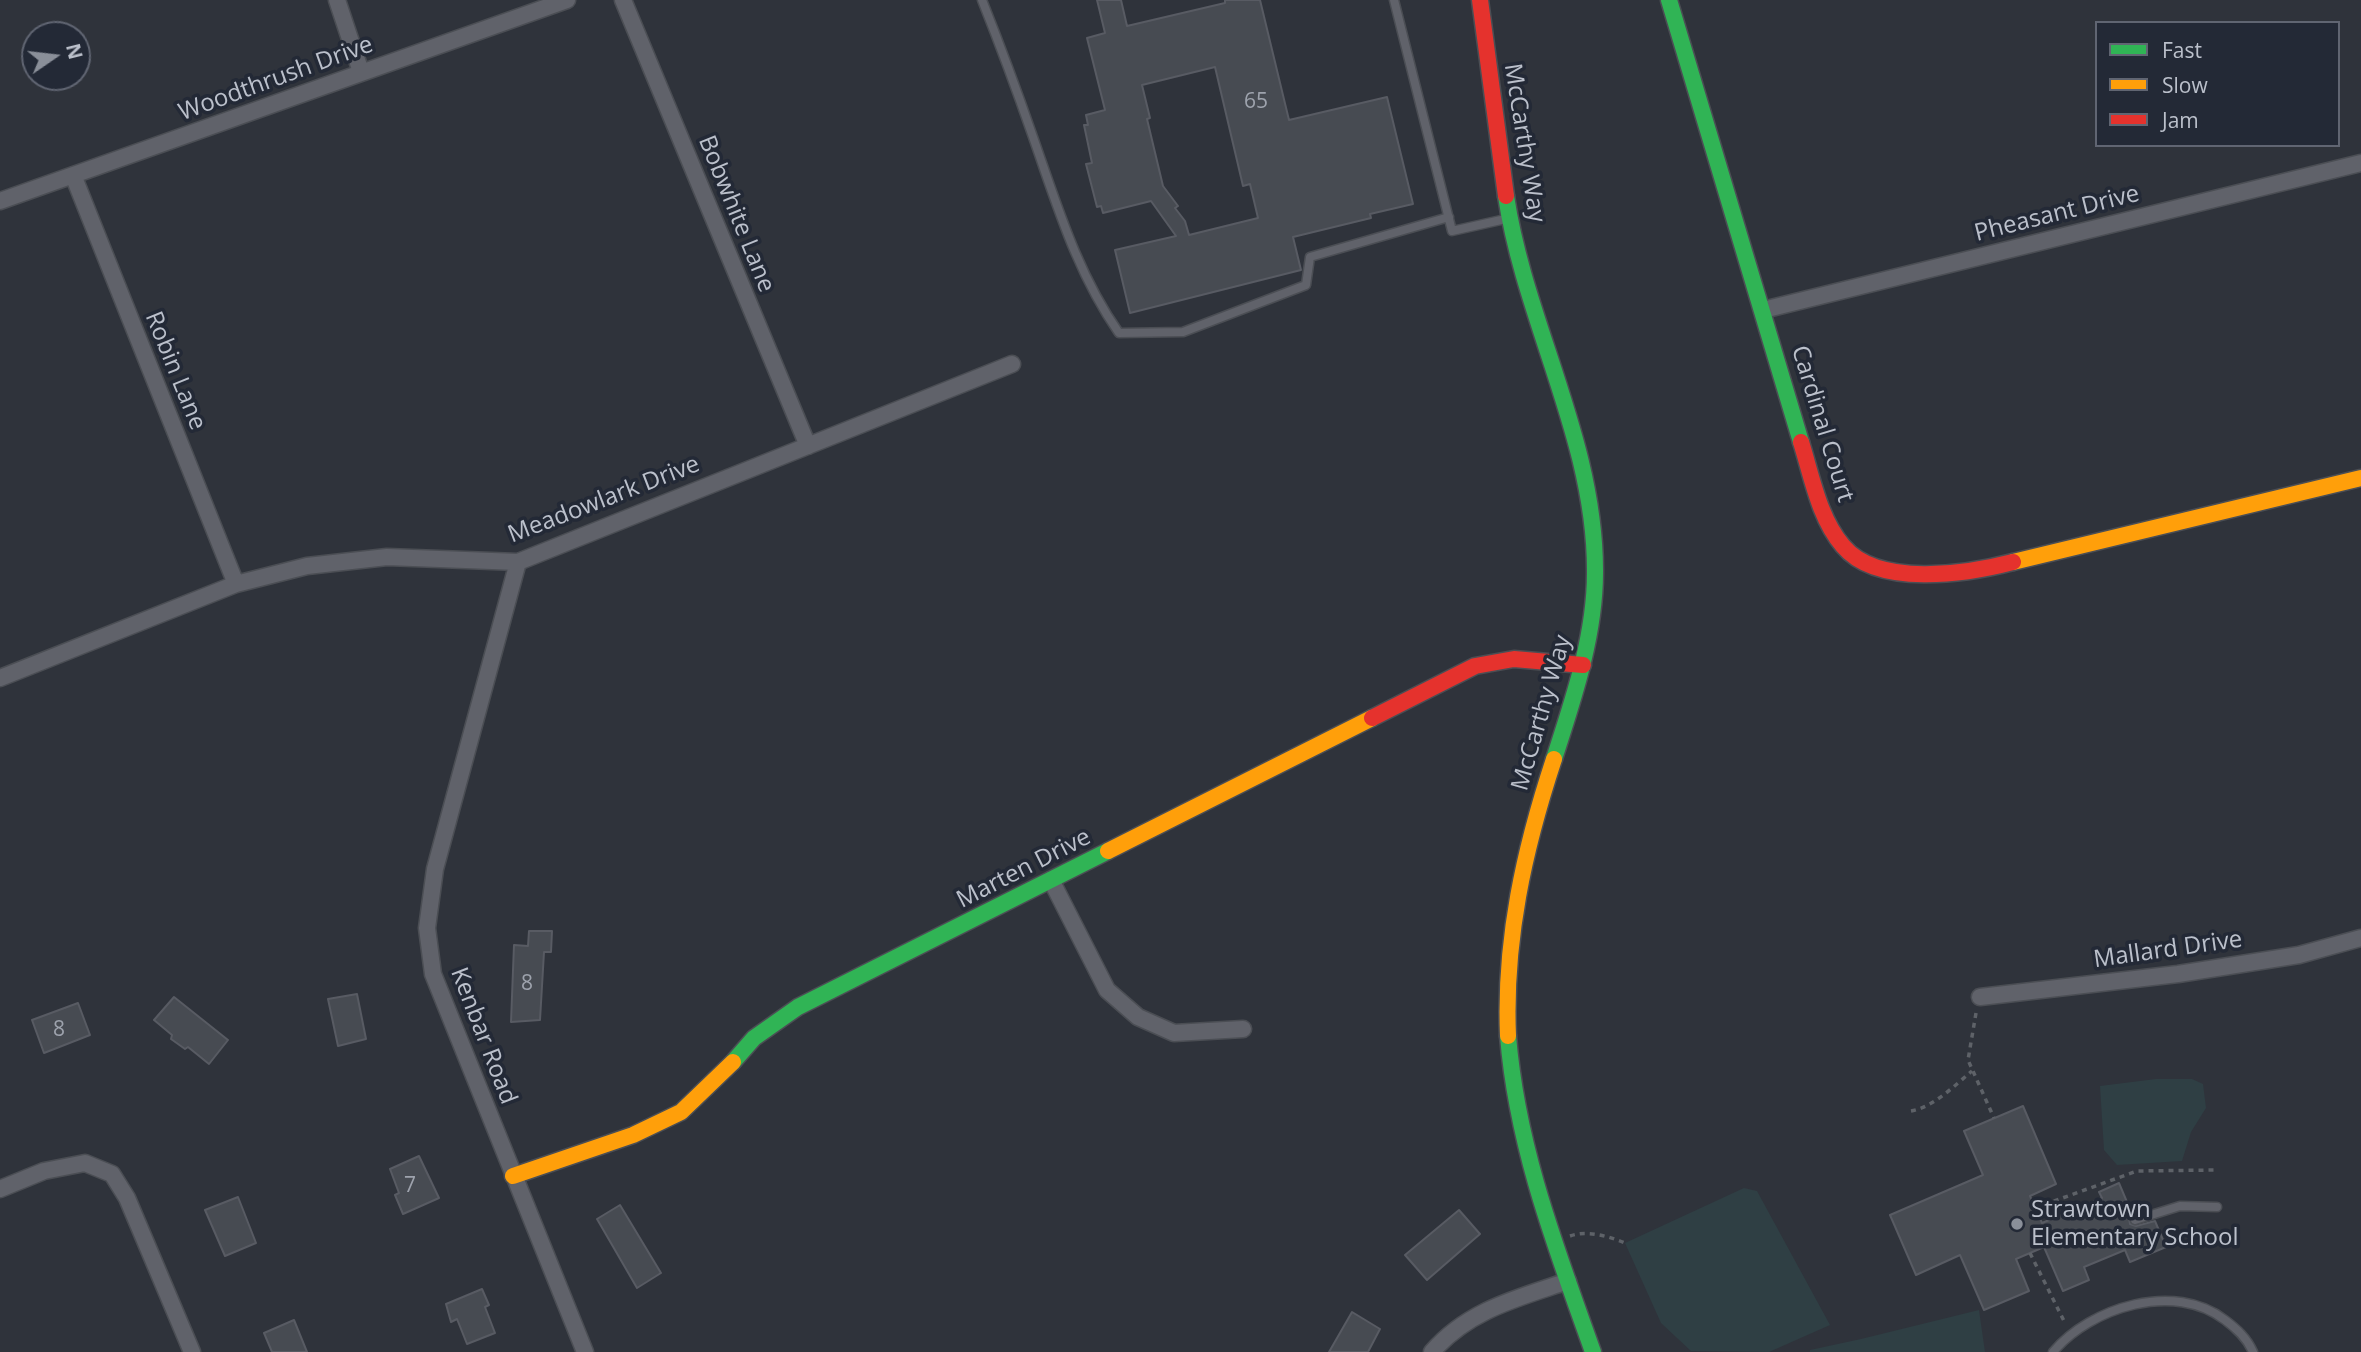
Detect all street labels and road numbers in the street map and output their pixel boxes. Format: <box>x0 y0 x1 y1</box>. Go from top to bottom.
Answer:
street label: Woodthrush Drive <box>175 30 377 128</box>
street label: McCarthy Way <box>1497 62 1551 224</box>
street label: Bobwhite Lane <box>691 131 781 297</box>
street label: Pheasant Drive <box>1972 180 2142 248</box>
street label: Robin Lane <box>138 308 212 434</box>
street label: Cardinal Court <box>1785 342 1859 506</box>
street label: Meadowlark Drive <box>504 450 704 550</box>
street label: McCarthy Way <box>1506 632 1578 794</box>
street label: Marten Drive <box>952 823 1096 915</box>
street label: Mallard Drive <box>2092 925 2244 975</box>
street label: Kenbar Road <box>444 964 522 1108</box>

